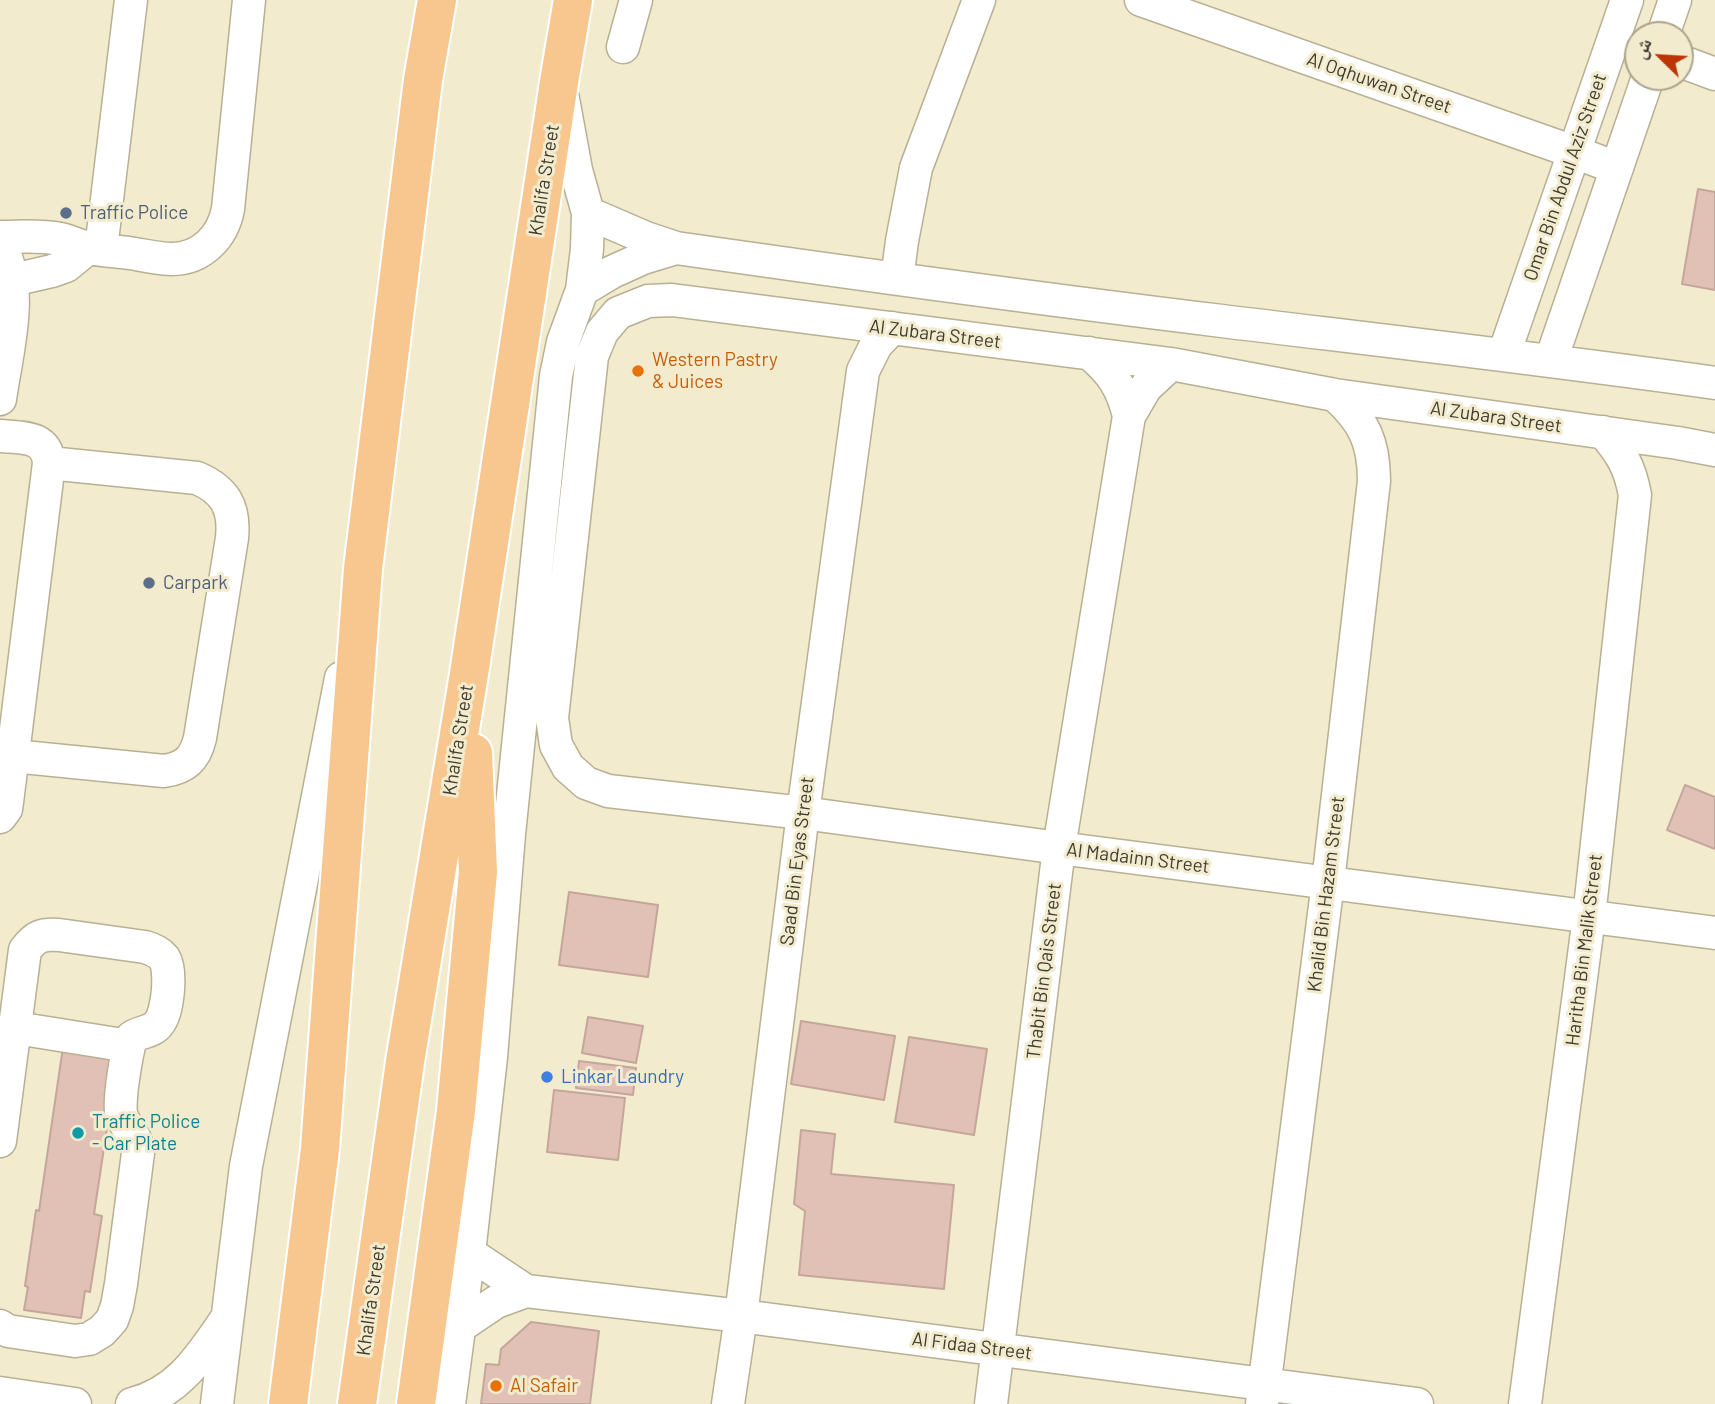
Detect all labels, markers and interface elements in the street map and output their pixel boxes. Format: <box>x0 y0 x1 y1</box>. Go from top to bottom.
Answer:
north arrow <box>1624 21 1694 91</box>
text: ش <box>1627 34 1656 62</box>
street label: Al Oqhuwan Street <box>1304 48 1454 118</box>
street label: Omar Bin Abdul Aziz Street <box>1519 70 1611 284</box>
street label: Khalifa Street <box>524 123 564 237</box>
place label: Traffic Police <box>80 202 188 224</box>
marker: Traffic Police <box>58 205 74 221</box>
street label: Al Zubara Street <box>868 315 1002 353</box>
place label: Western Pastry & Juices <box>652 349 778 393</box>
marker: Western Pastry & Juices <box>630 363 646 379</box>
street label: Al Zubara Street <box>1429 396 1563 438</box>
place label: Carpark <box>163 572 228 594</box>
marker: Carpark <box>141 575 157 591</box>
street label: Khalifa Street <box>438 683 478 797</box>
street label: Saad Bin Eyas Street <box>775 775 819 947</box>
street label: Khalid Bin Hazam Street <box>1303 795 1349 993</box>
street label: Al Madainn Street <box>1065 838 1211 878</box>
street label: Haritha Bin Malik Street <box>1561 853 1607 1047</box>
street label: Thabit Bin Qais Street <box>1022 881 1066 1061</box>
place label: Linkar Laundry <box>561 1066 684 1088</box>
marker: Linkar Laundry <box>539 1069 555 1085</box>
place label: Traffic Police - Car Plate <box>92 1111 200 1155</box>
marker: Traffic Police - Car Plate <box>70 1125 86 1141</box>
street label: Khalifa Street <box>352 1243 390 1357</box>
street label: Al Fidaa Street <box>911 1327 1033 1365</box>
place label: Al Safair <box>510 1375 578 1397</box>
marker: Al Safair <box>488 1378 504 1394</box>

